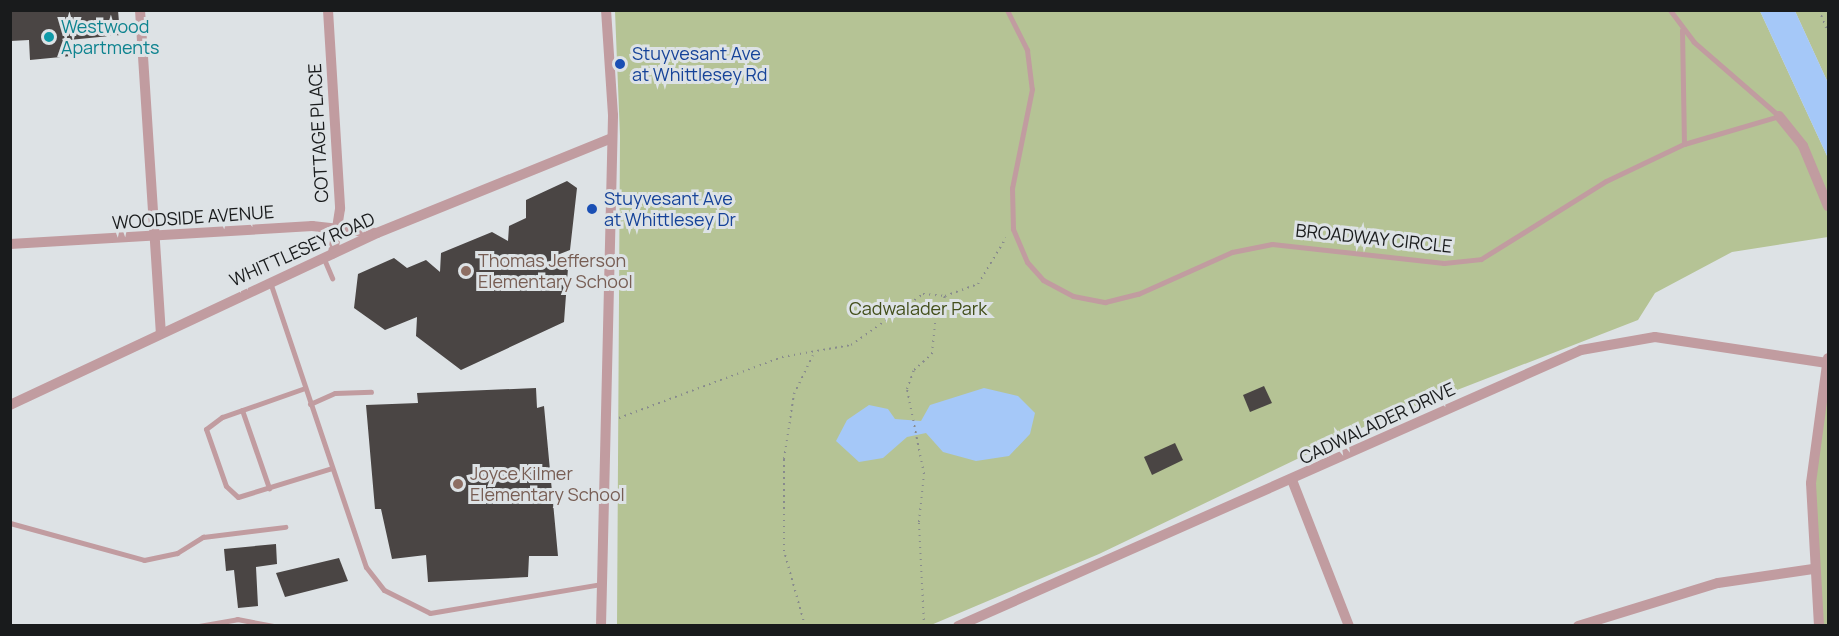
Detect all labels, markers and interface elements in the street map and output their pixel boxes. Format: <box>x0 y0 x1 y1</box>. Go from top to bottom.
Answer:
place label: Westwood Apartments <box>61 16 160 58</box>
marker: Westwood Apartments <box>42 30 56 44</box>
place label: Stuyvesant Ave at Whittlesey Rd <box>632 43 768 86</box>
marker: Stuyvesant Ave at Whittlesey Rd <box>613 57 627 71</box>
street label: COTTAGE PLACE <box>304 63 332 203</box>
place label: Stuyvesant Ave at Whittlesey Dr <box>604 188 736 230</box>
street label: WOODSIDE AVENUE <box>111 201 275 233</box>
marker: Stuyvesant Ave at Whittlesey Dr <box>585 202 599 216</box>
street label: WHITTLESEY ROAD <box>226 207 378 291</box>
street label: BROADWAY CIRCLE <box>1294 219 1454 257</box>
place label: Thomas Jefferson Elementary School <box>478 250 633 292</box>
marker: Thomas Jefferson Elementary School <box>459 264 473 278</box>
park label: Cadwalader Park <box>849 297 987 319</box>
street label: CADWALADER DRIVE <box>1296 377 1458 469</box>
place label: Joyce Kilmer Elementary School <box>470 463 625 506</box>
marker: Joyce Kilmer Elementary School <box>451 477 465 491</box>

